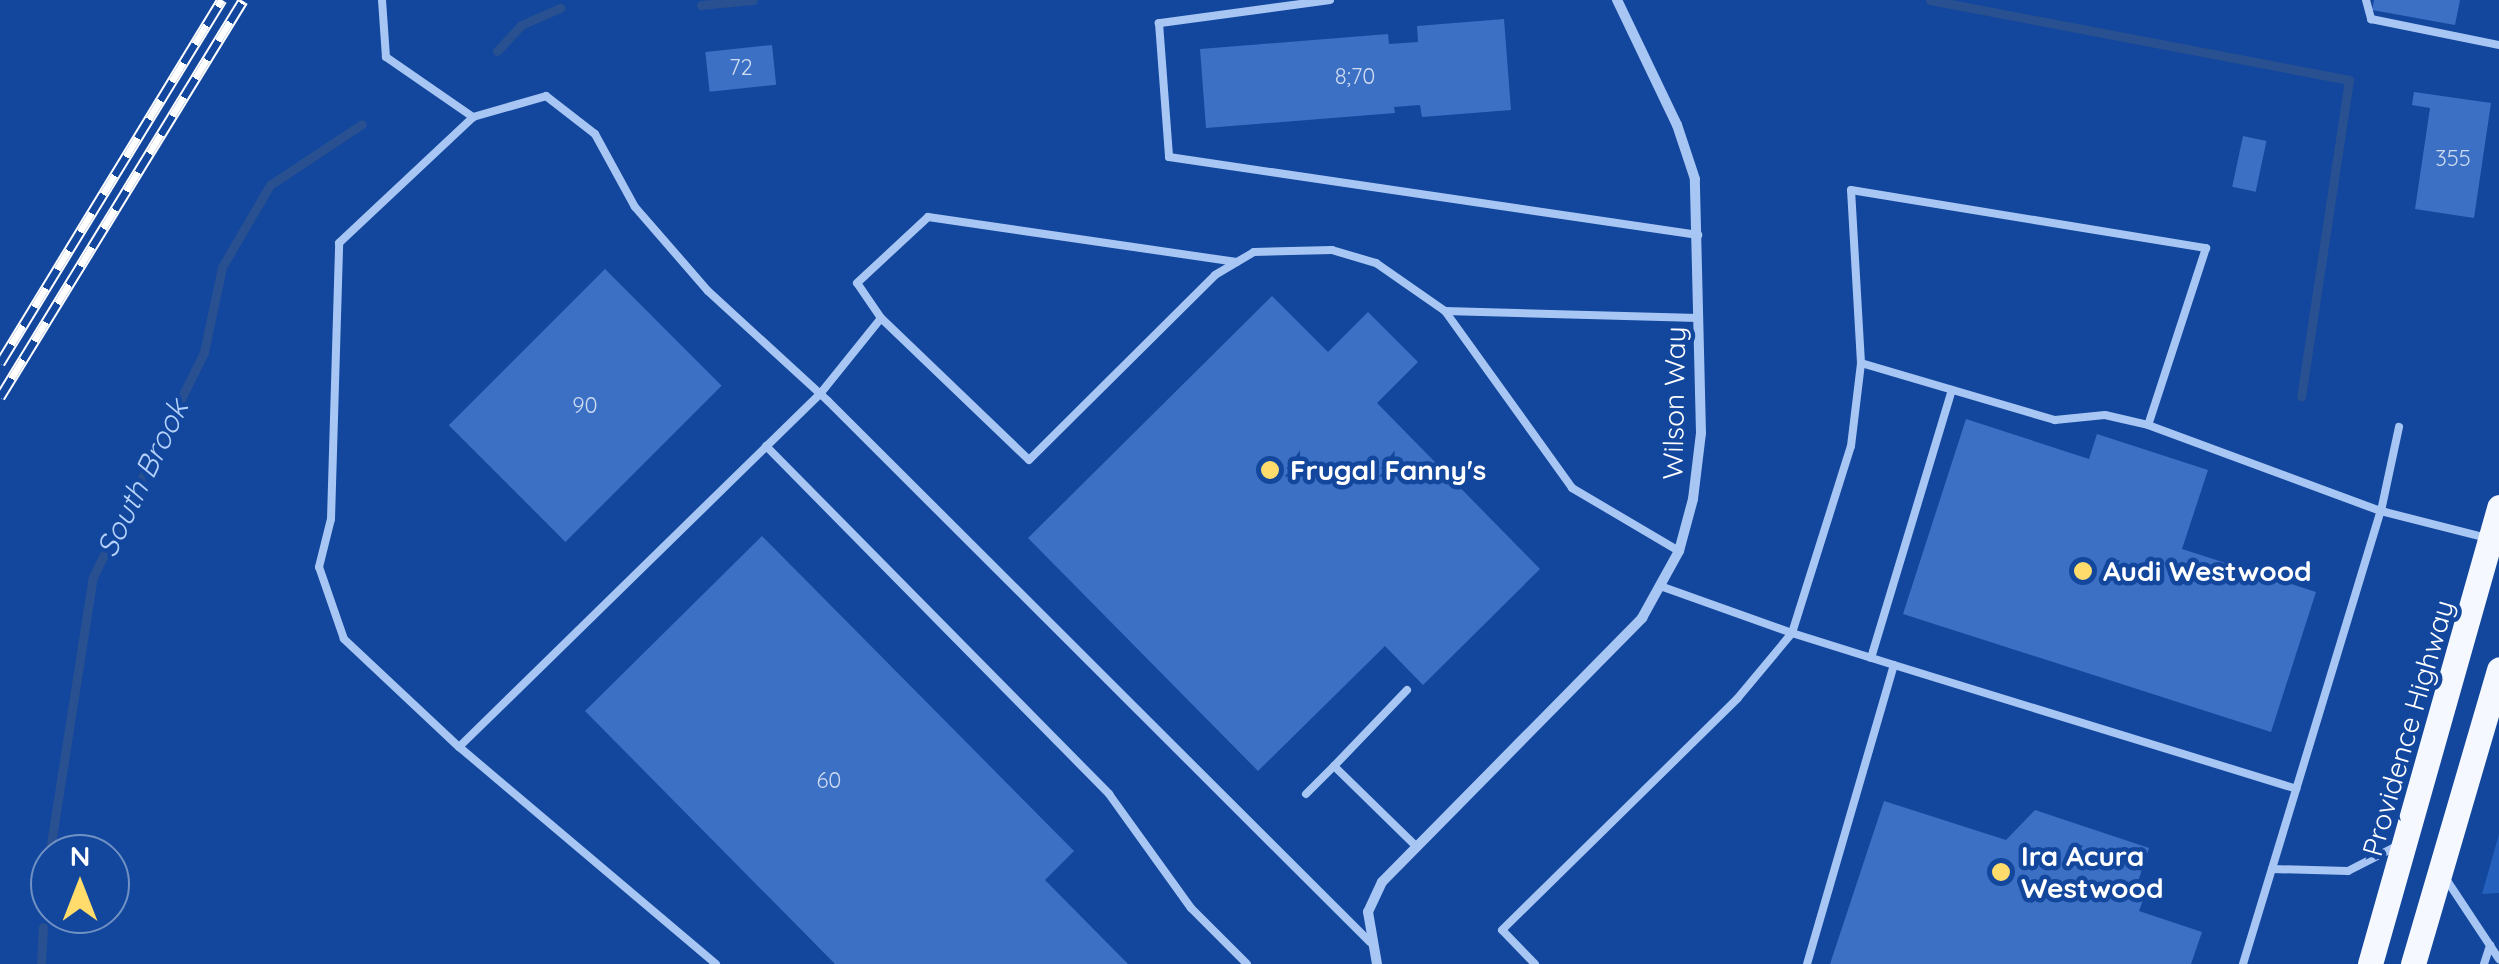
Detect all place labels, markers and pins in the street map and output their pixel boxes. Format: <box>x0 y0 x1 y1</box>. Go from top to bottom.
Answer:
place label: Frugal Fanny's <box>1290 453 1486 487</box>
marker: Frugal Fanny's <box>1259 459 1281 481</box>
place label: Audi Westwood <box>2103 554 2312 588</box>
marker: Audi Westwood <box>2072 560 2094 582</box>
place label: Ira Acura Westwood <box>2021 839 2164 905</box>
marker: Ira Acura Westwood <box>1990 861 2012 883</box>

